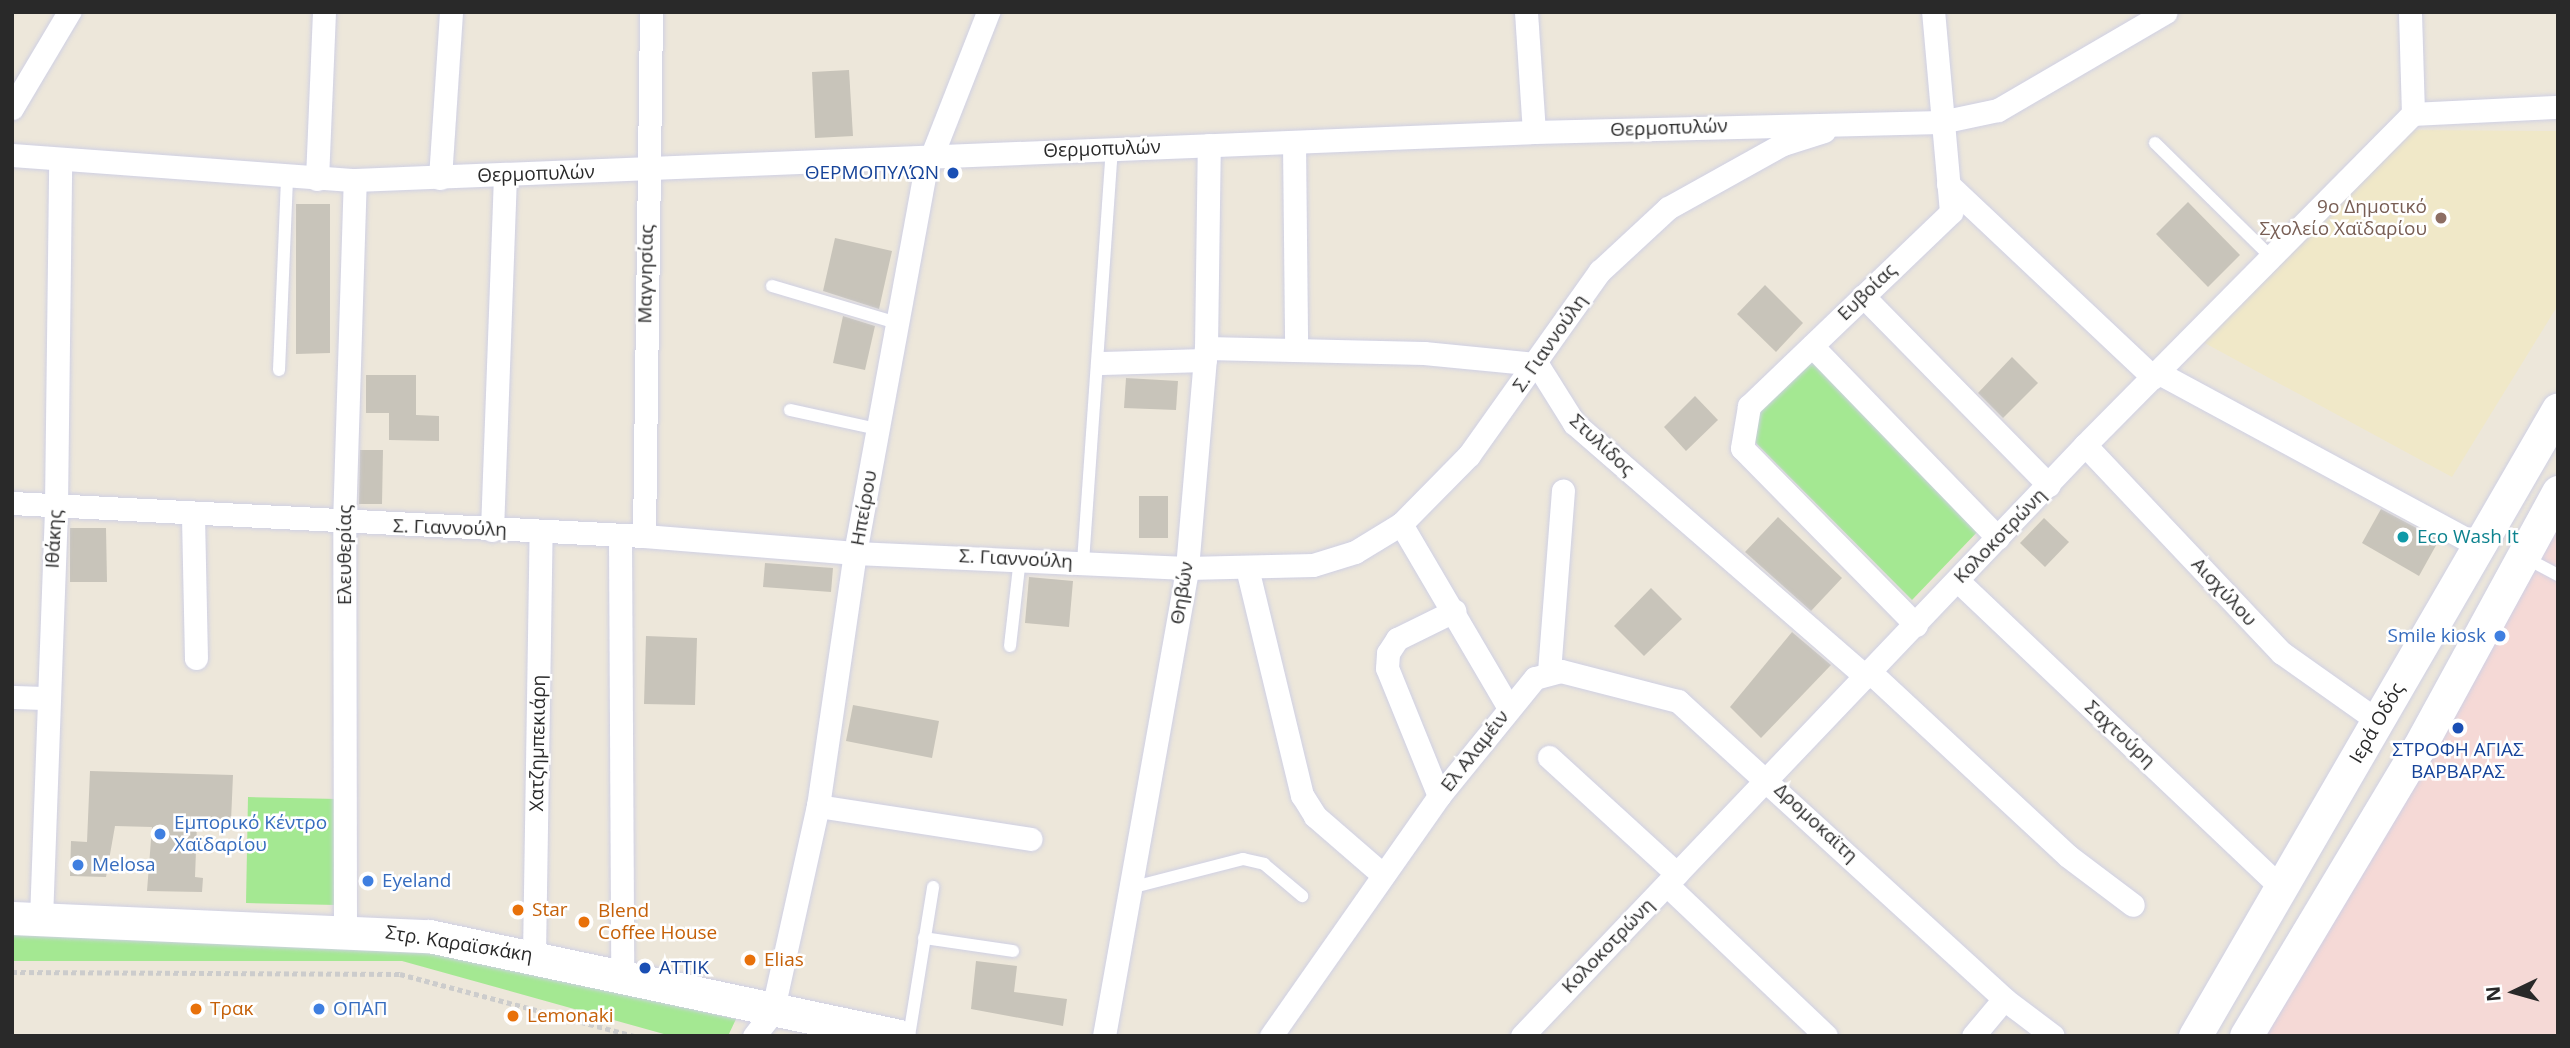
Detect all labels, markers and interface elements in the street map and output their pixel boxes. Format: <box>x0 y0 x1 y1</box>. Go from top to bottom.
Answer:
street label: Θερμοπυλών <box>1610 115 1728 141</box>
street label: Θερμοπυλών <box>1043 136 1161 162</box>
street label: Θερμοπυλών <box>477 161 595 187</box>
place label: ΘΕΡΜΟΠΥΛΏΝ <box>805 162 939 184</box>
marker: ΘΕΡΜΟΠΥΛΏΝ <box>945 165 961 181</box>
place label: 9ο Δημοτικό Σχολείο Χαϊδαρίου <box>2259 196 2427 240</box>
marker: 9ο Δημοτικό Σχολείο Χαϊδαρίου <box>2433 210 2449 226</box>
street label: Μαγνησίας <box>634 224 658 324</box>
street label: Ευβοίας <box>1833 259 1901 325</box>
street label: Σ. Γιαννούλη <box>1508 290 1592 396</box>
street label: Στυλίδος <box>1565 409 1639 481</box>
street label: Ηπείρου <box>846 468 882 548</box>
street label: Κολοκοτρώνη <box>1949 484 2051 588</box>
street label: Ελευθερίας <box>334 505 356 605</box>
street label: Ιθάκης <box>41 509 67 569</box>
street label: Σ. Γιαννούλη <box>393 515 507 541</box>
place label: Eco Wash It <box>2417 526 2519 548</box>
marker: Eco Wash It <box>2395 529 2411 545</box>
street label: Σ. Γιαννούλη <box>958 545 1074 573</box>
street label: Αισχύλου <box>2187 553 2261 631</box>
street label: Θηβών <box>1166 560 1198 626</box>
place label: Smile kiosk <box>2388 625 2486 647</box>
marker: Smile kiosk <box>2492 628 2508 644</box>
street label: Χατζημπεκιάρη <box>525 674 551 812</box>
street label: Ιερά Οδός <box>2345 679 2409 767</box>
street label: Σαχτούρη <box>2080 696 2160 772</box>
street label: Ελ Αλαμέιν <box>1436 706 1514 796</box>
marker: ΣΤΡΟΦΗ ΑΓΙΑΣ ΒΑΡΒΑΡΑΣ <box>2450 720 2466 736</box>
place label: ΣΤΡΟΦΗ ΑΓΙΑΣ ΒΑΡΒΑΡΑΣ <box>2392 739 2524 783</box>
street label: Δρομοκαϊτη <box>1770 779 1862 867</box>
place label: Εμπορικό Κέντρο Χαϊδαρίου <box>174 812 327 856</box>
marker: Εμπορικό Κέντρο Χαϊδαρίου <box>152 826 168 842</box>
place label: Melosa <box>92 854 156 876</box>
marker: Melosa <box>70 857 86 873</box>
place label: Eyeland <box>382 870 451 892</box>
marker: Eyeland <box>360 873 376 889</box>
street label: Κολοκοτρώνη <box>1557 894 1659 998</box>
place label: Star <box>532 899 568 921</box>
place label: Blend Coffee House <box>598 900 717 944</box>
marker: Star <box>510 902 526 918</box>
marker: Blend Coffee House <box>576 914 592 930</box>
street label: Στρ. Καραϊσκάκη <box>384 921 534 967</box>
place label: Elias <box>764 949 804 971</box>
marker: Elias <box>742 952 758 968</box>
place label: ΑΤΤΙΚ <box>659 957 709 979</box>
north arrow <box>2479 957 2549 1027</box>
marker: ΑΤΤΙΚ <box>637 960 653 976</box>
text: N <box>2479 985 2507 1003</box>
place label: Τρακ <box>210 998 253 1020</box>
place label: ΟΠΑΠ <box>333 998 387 1020</box>
marker: Τρακ <box>188 1001 204 1017</box>
marker: ΟΠΑΠ <box>311 1001 327 1017</box>
place label: Lemonaki <box>527 1005 614 1027</box>
marker: Lemonaki <box>505 1008 521 1024</box>

